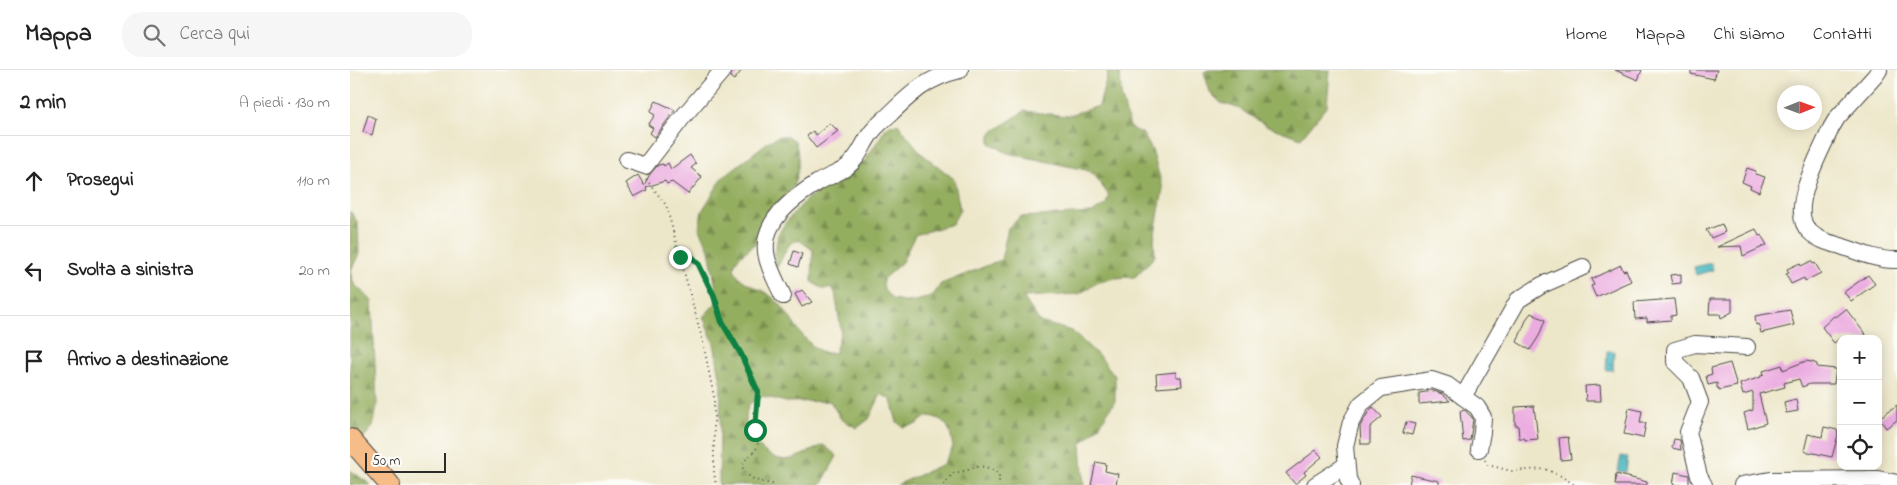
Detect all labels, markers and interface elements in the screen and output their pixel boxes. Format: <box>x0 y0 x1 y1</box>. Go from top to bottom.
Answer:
search box <box>122 12 472 57</box>
text: Mappa <box>25 17 92 52</box>
icon: search <box>140 21 168 49</box>
text: Cerca qui <box>180 21 250 48</box>
text: Home <box>1565 22 1607 48</box>
text: Mappa <box>1635 22 1685 48</box>
text: Chi siamo <box>1713 22 1785 48</box>
text: Contatti <box>1813 22 1872 48</box>
north arrow <box>1777 85 1822 130</box>
text: 2 min <box>20 88 66 118</box>
text: A piedi · 130 m <box>239 91 330 115</box>
icon: ahead <box>20 167 48 195</box>
text: Prosegui <box>67 167 134 194</box>
text: 110 m <box>296 169 330 193</box>
route end <box>669 246 692 269</box>
icon: left <box>20 257 48 285</box>
text: Svolta a sinistra <box>67 257 194 284</box>
text: 20 m <box>299 259 330 283</box>
map controls <box>1837 335 1882 470</box>
button: + <box>1837 335 1882 380</box>
icon: arrive <box>20 347 48 375</box>
text: Arrivo a destinazione <box>67 347 228 374</box>
button: − <box>1837 380 1882 425</box>
route start <box>744 419 767 442</box>
button: locate <box>1837 425 1882 470</box>
scale bar <box>365 450 446 473</box>
text: 50 m <box>372 451 400 472</box>

